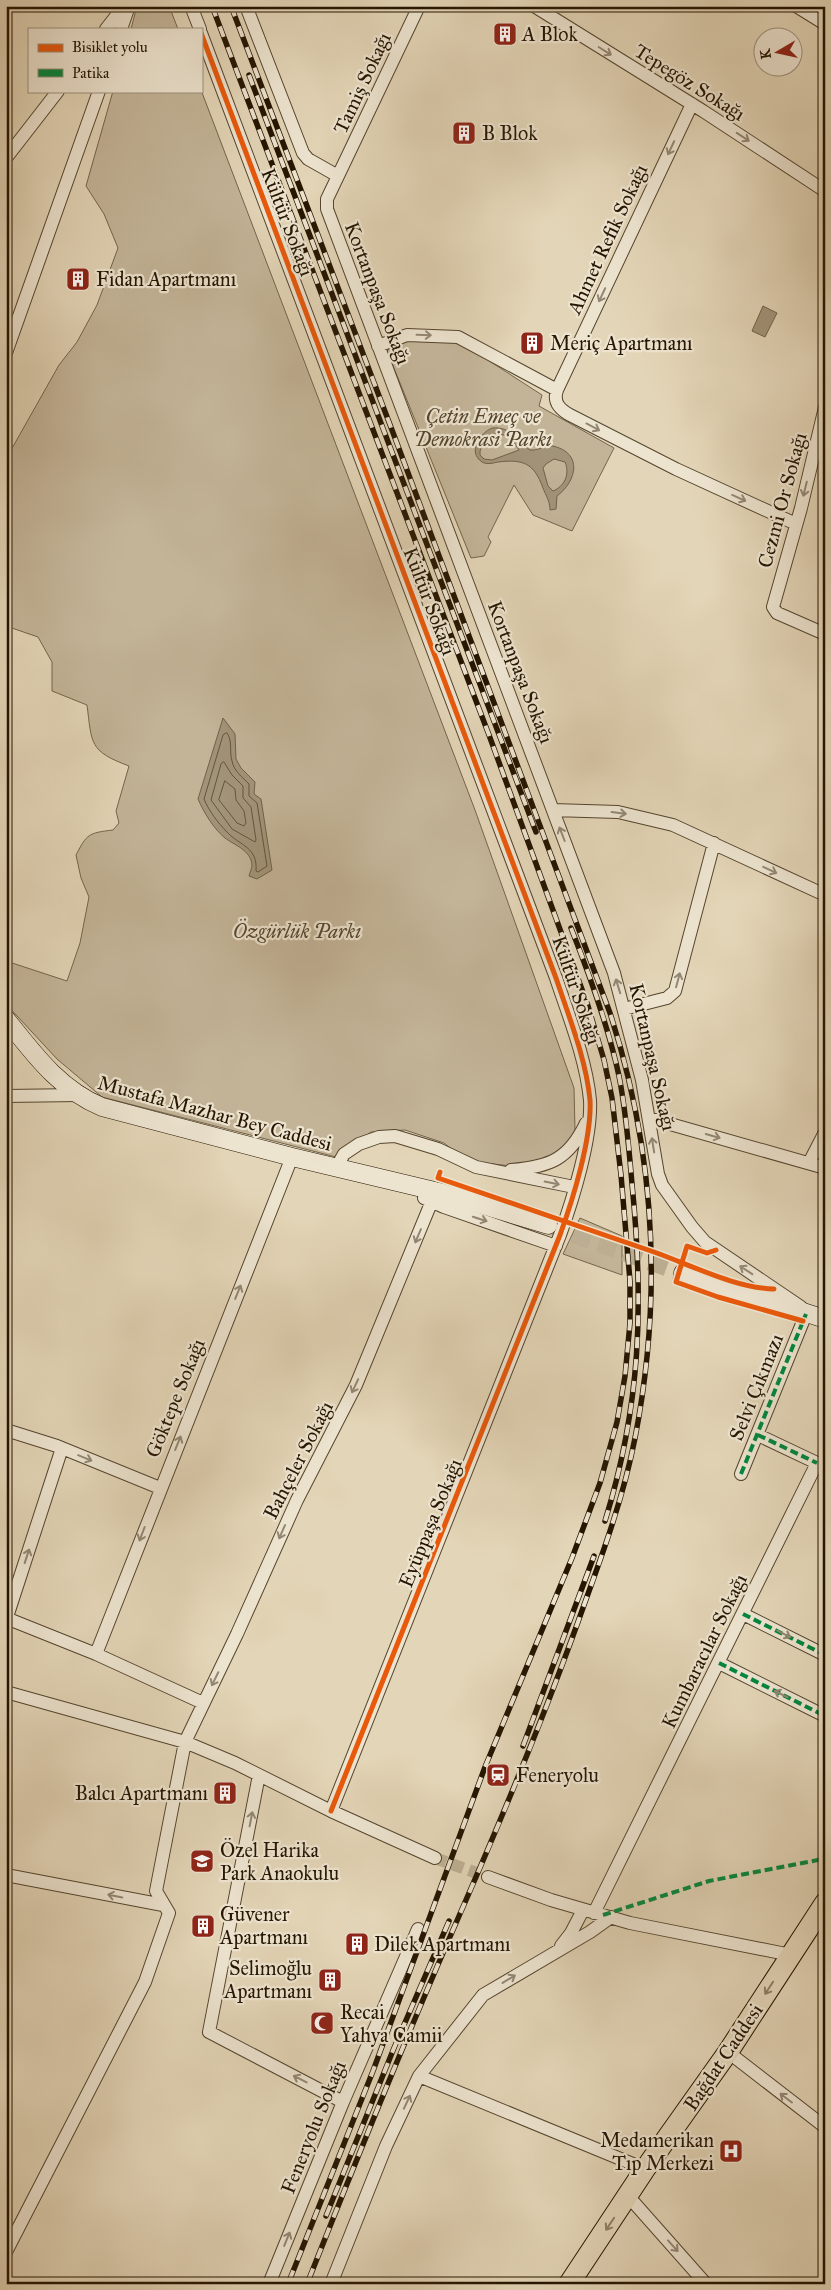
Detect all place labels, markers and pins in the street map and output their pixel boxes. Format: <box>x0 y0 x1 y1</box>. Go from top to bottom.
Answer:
building icon: A Blok <box>492 21 518 47</box>
place label: A Blok <box>521 22 578 46</box>
building icon: B Blok <box>451 120 477 146</box>
place label: B Blok <box>482 121 538 145</box>
building icon: Fidan Apartmanı <box>65 266 91 292</box>
place label: Fidan Apartmanı <box>96 267 237 291</box>
building icon: Meriç Apartmanı <box>519 330 545 356</box>
place label: Meriç Apartmanı <box>550 331 693 355</box>
station icon: Feneryolu <box>485 1762 511 1788</box>
place label: Feneryolu <box>516 1763 599 1787</box>
building icon: Balcı Apartmanı <box>212 1780 238 1806</box>
place label: Balcı Apartmanı <box>75 1781 208 1805</box>
place label: Özel Harika Park Anaokulu <box>220 1838 340 1885</box>
school or university icon: Özel Harika Park Anaokulu <box>189 1848 215 1874</box>
place label: Güvener Apartmanı <box>219 1902 309 1949</box>
building icon: Güvener Apartmanı <box>190 1913 216 1939</box>
building icon: Dilek Apartmanı <box>344 1931 370 1957</box>
place label: Dilek Apartmanı <box>374 1932 511 1956</box>
place label: Selimoğlu Apartmanı <box>223 1956 313 2003</box>
building icon: Selimoğlu Apartmanı <box>317 1967 343 1993</box>
place label: Recai Yahya Camii <box>340 2000 443 2047</box>
mosque icon: Recai Yahya Camii <box>309 2010 335 2036</box>
place label: Medamerikan Tıp Merkezi <box>600 2128 714 2175</box>
hospital icon: Medamerikan Tıp Merkezi <box>718 2138 744 2164</box>

